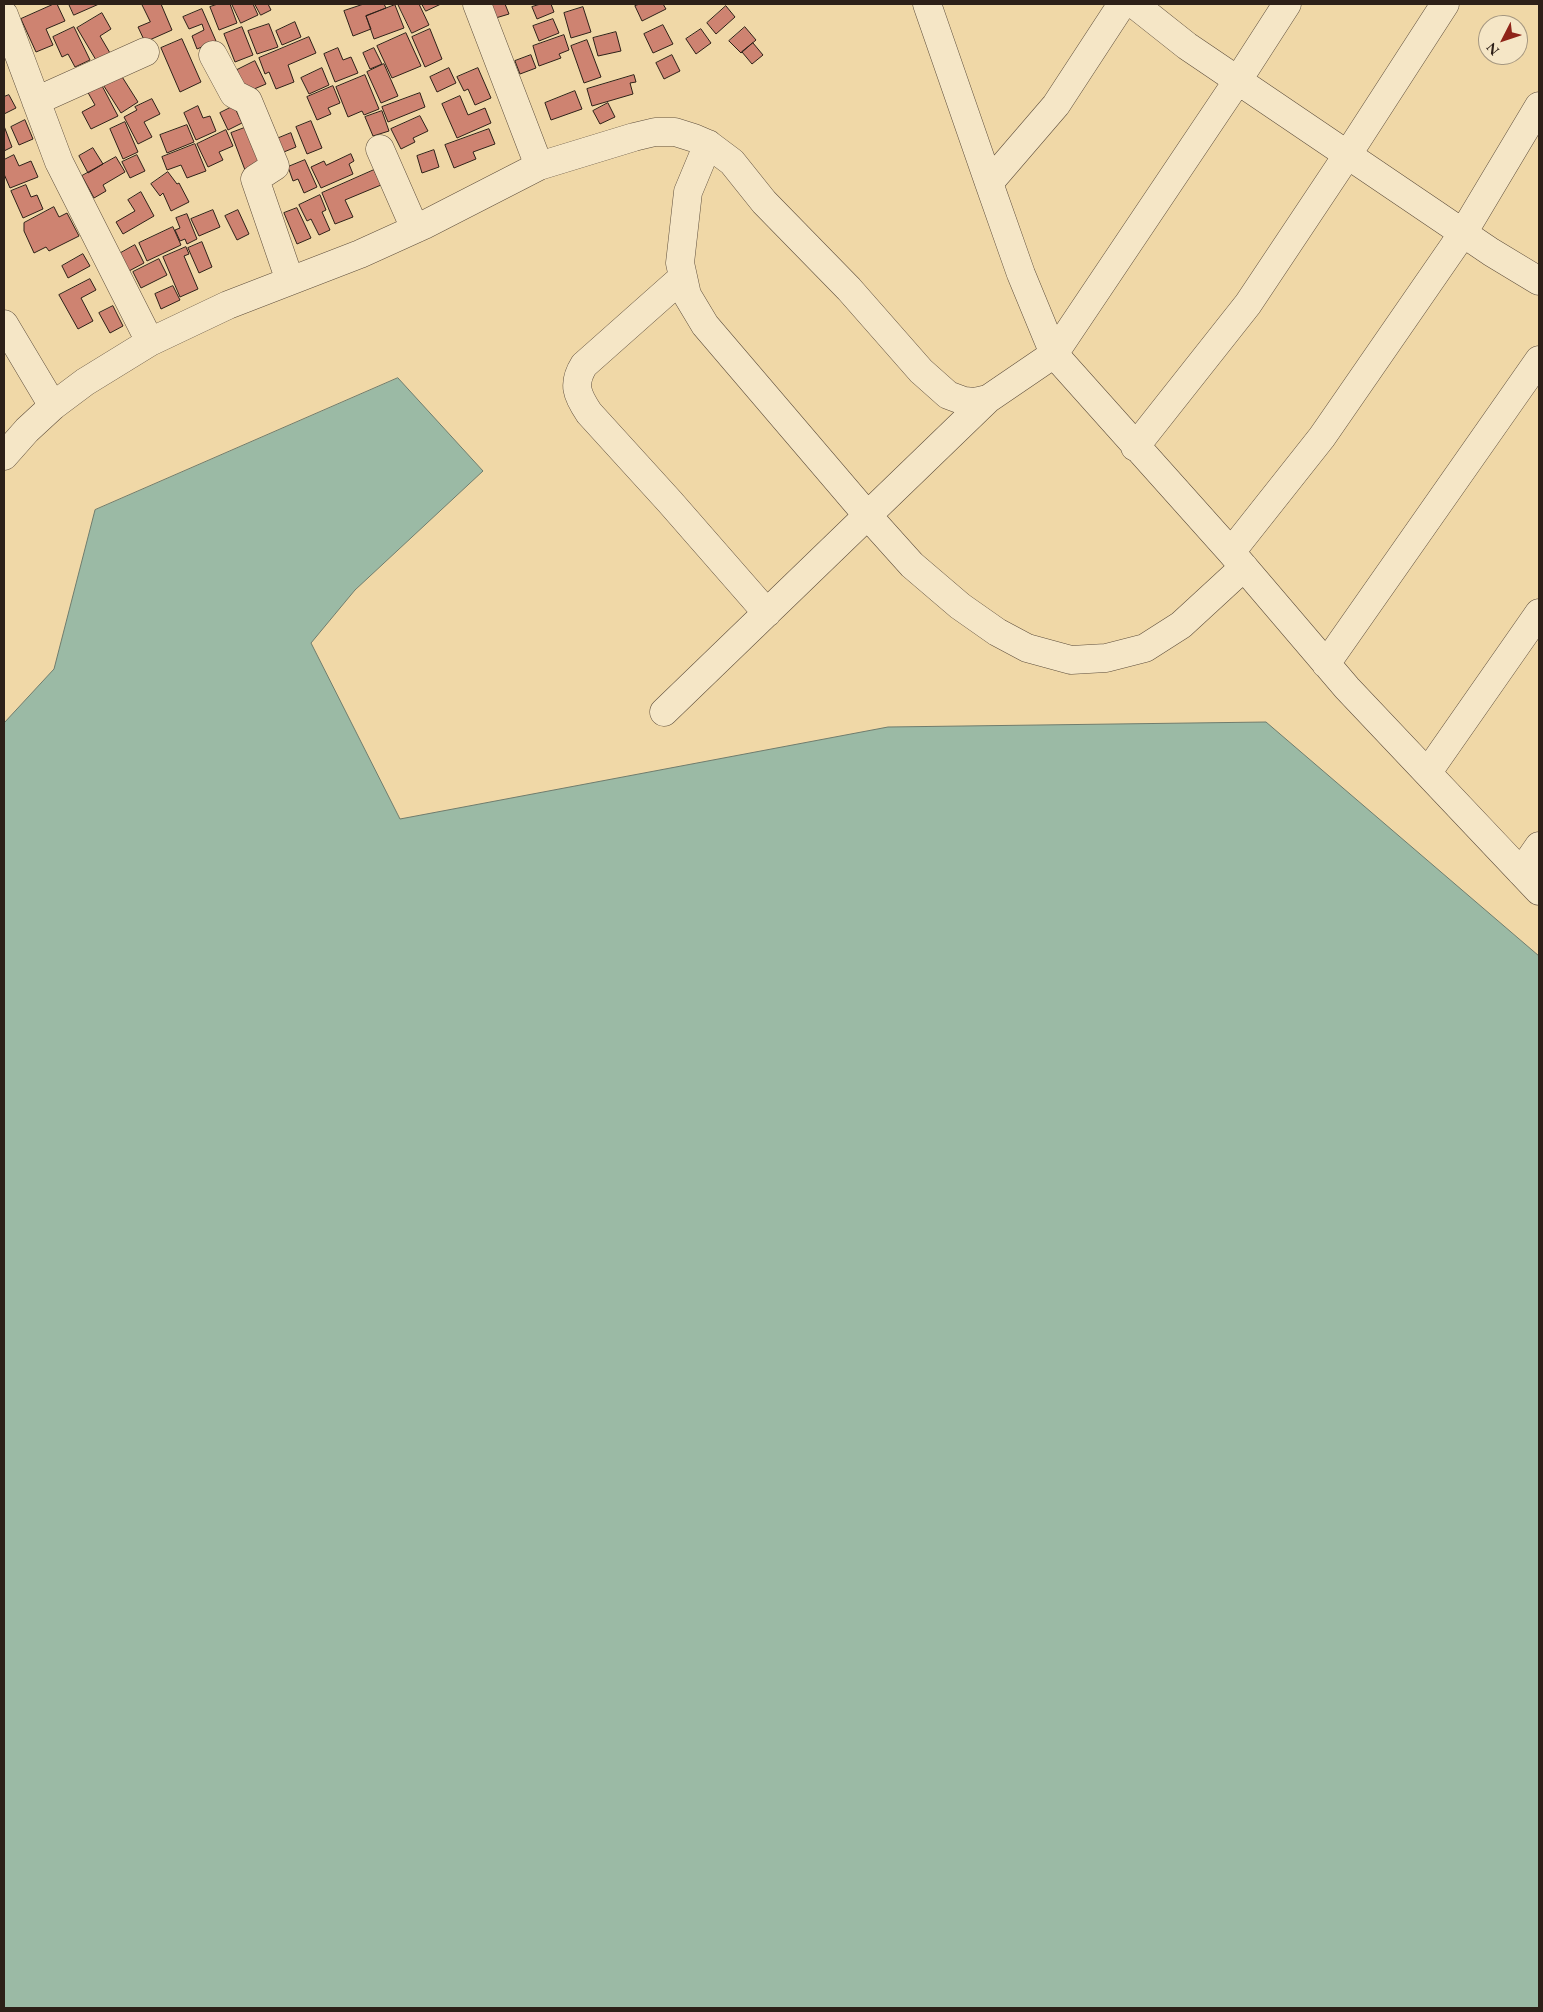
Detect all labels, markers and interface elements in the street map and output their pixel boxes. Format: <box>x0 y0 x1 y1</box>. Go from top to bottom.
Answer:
north arrow <box>1478 15 1528 65</box>
text: N <box>1482 39 1503 59</box>

